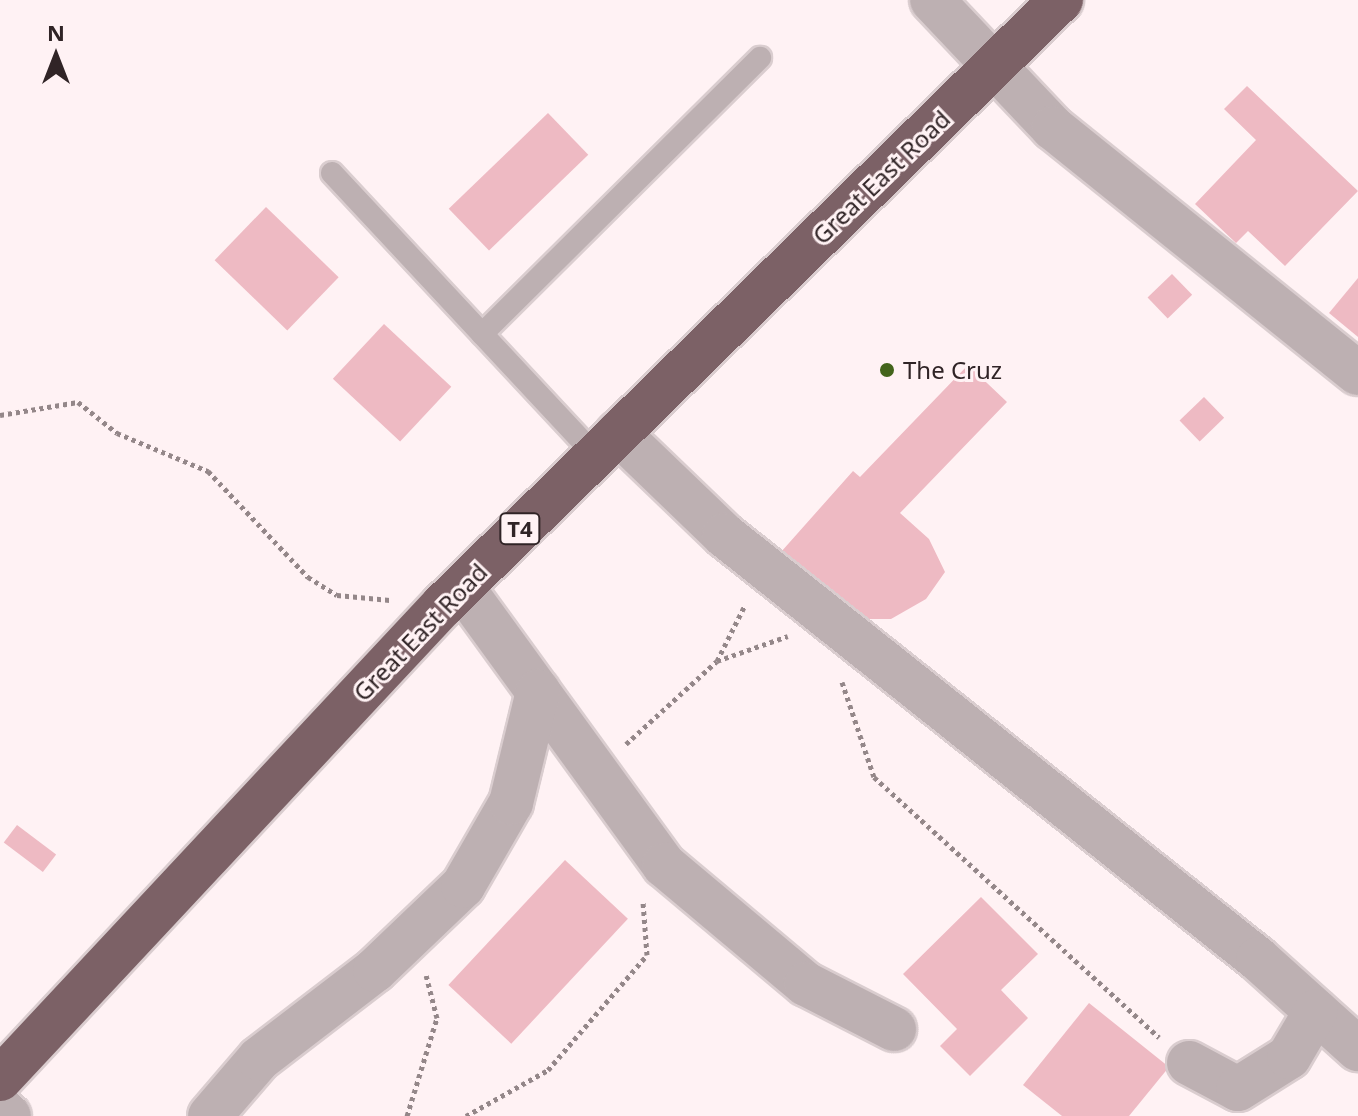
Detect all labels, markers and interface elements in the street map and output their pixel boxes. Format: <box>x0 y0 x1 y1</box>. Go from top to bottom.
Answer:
north arrow <box>16 16 96 96</box>
text: N <box>47 17 65 47</box>
street label: Great East Road <box>806 104 956 250</box>
place label: The Cruz <box>903 356 1002 384</box>
marker: The Cruz <box>878 361 896 379</box>
road number: T4 <box>498 511 542 547</box>
street label: Great East Road <box>347 557 493 707</box>

